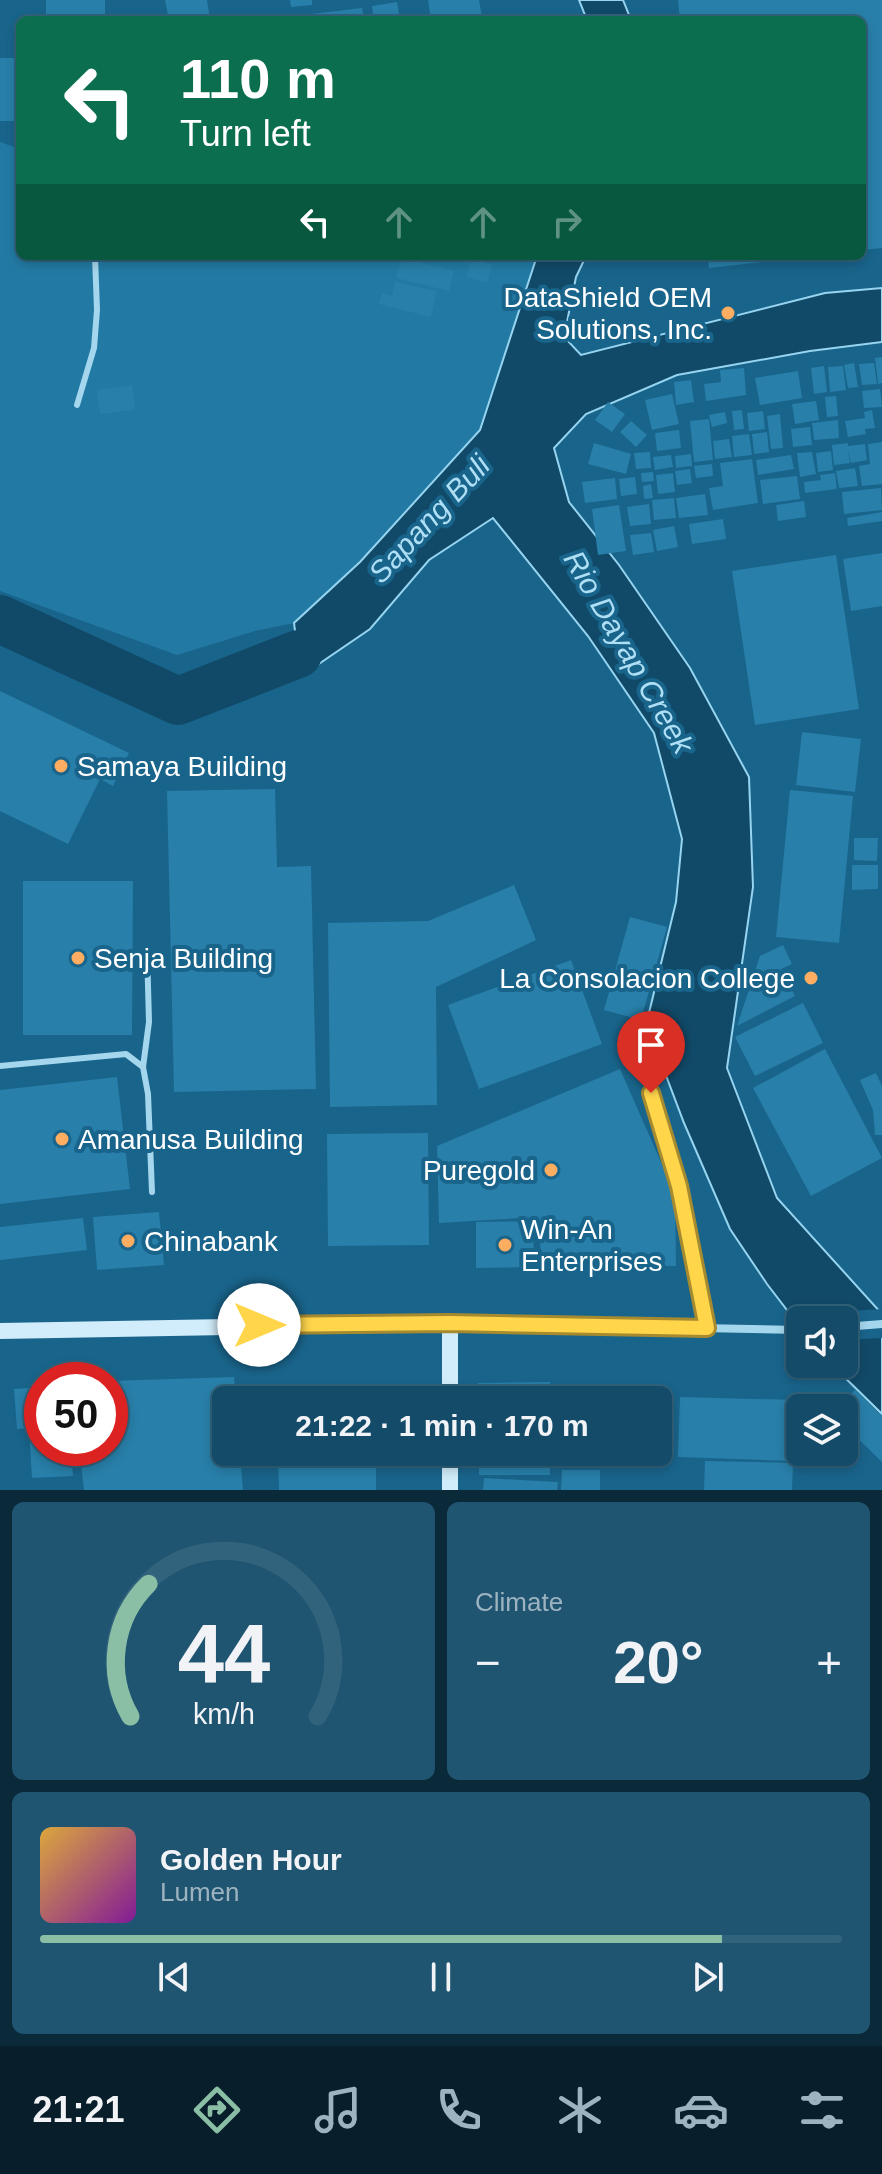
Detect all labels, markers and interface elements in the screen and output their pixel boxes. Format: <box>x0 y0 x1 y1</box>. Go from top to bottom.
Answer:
text: 110 m <box>180 47 336 110</box>
icon: left <box>48 48 152 152</box>
text: Turn left <box>180 113 311 154</box>
icon: left <box>293 200 337 244</box>
icon: ahead <box>377 200 421 244</box>
icon: ahead <box>461 200 505 244</box>
icon: right <box>545 200 589 244</box>
place label: DataShield OEM Solutions, Inc. <box>503 282 712 345</box>
marker: DataShield OEM Solutions, Inc. <box>719 304 737 322</box>
water label: Sapang Buli <box>362 448 497 589</box>
water label: Rio Dayap Creek <box>558 545 701 761</box>
place label: Samaya Building <box>77 751 287 782</box>
marker: Samaya Building <box>52 757 70 775</box>
place label: Senja Building <box>94 943 273 974</box>
marker: Senja Building <box>69 949 87 967</box>
place label: La Consolacion College <box>499 963 795 994</box>
marker: La Consolacion College <box>802 969 820 987</box>
pin <box>617 1011 685 1093</box>
icon: arrive <box>629 1023 673 1067</box>
place label: Amanusa Building <box>78 1124 304 1155</box>
marker: Amanusa Building <box>53 1130 71 1148</box>
place label: Puregold <box>423 1155 535 1186</box>
marker: Puregold <box>542 1161 560 1179</box>
place label: Win-An Enterprises <box>521 1214 663 1277</box>
place label: Chinabank <box>144 1226 279 1257</box>
marker: Chinabank <box>119 1232 137 1250</box>
marker: Win-An Enterprises <box>496 1236 514 1254</box>
position arrow <box>217 1283 301 1367</box>
map controls <box>786 1306 858 1466</box>
button: sound <box>786 1306 858 1378</box>
speed limit sign: 50 <box>24 1362 128 1466</box>
button: layers <box>786 1394 858 1466</box>
text: 21:22 · 1 min · 170 m <box>295 1409 589 1442</box>
text: Climate <box>475 1587 563 1617</box>
text: 44 <box>177 1608 270 1701</box>
text: 20° <box>613 1629 704 1696</box>
text: − <box>475 1638 501 1687</box>
text: + <box>816 1638 842 1687</box>
text: km/h <box>193 1698 254 1730</box>
text: Golden Hour <box>160 1843 342 1876</box>
text: Lumen <box>160 1877 240 1907</box>
icon: previous <box>152 1955 196 1999</box>
icon: pause <box>419 1955 463 1999</box>
icon: next <box>686 1955 730 1999</box>
icon: directions <box>189 2082 245 2138</box>
icon: music <box>310 2082 366 2138</box>
icon: phone <box>431 2082 487 2138</box>
icon: climate <box>552 2082 608 2138</box>
icon: car <box>673 2082 729 2138</box>
icon: filters <box>794 2082 850 2138</box>
text: 21:21 <box>32 2089 125 2130</box>

